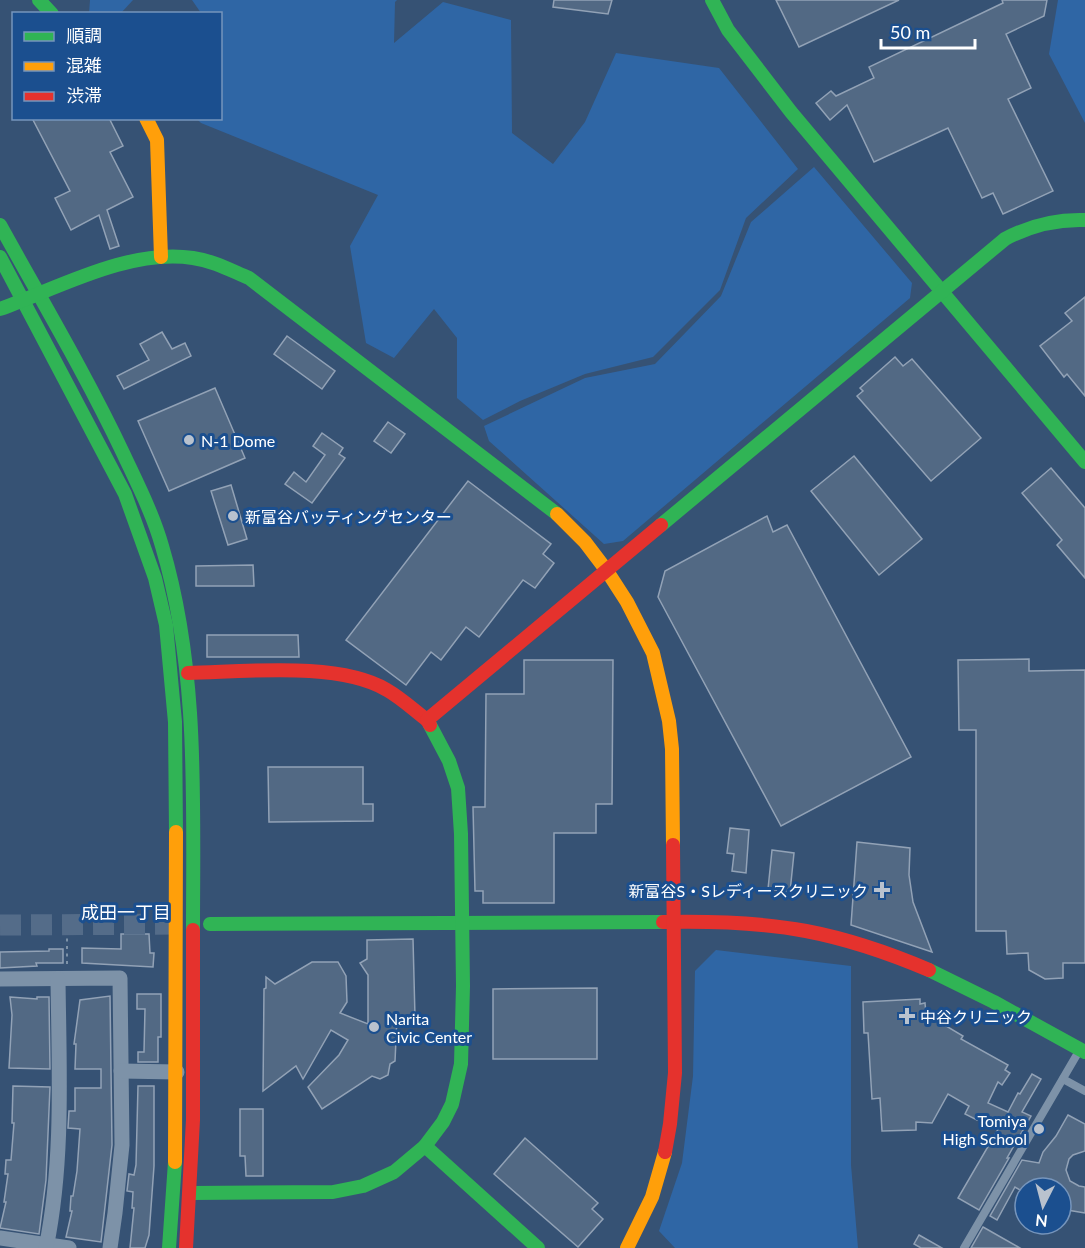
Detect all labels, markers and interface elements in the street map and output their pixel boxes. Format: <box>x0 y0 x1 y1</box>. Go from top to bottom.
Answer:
legend <box>12 12 222 120</box>
scale bar <box>881 12 976 50</box>
text: 50 m <box>890 21 930 43</box>
text: 順調 <box>66 24 102 46</box>
text: 混雑 <box>66 54 102 76</box>
text: 渋滞 <box>66 84 102 106</box>
place label: N-1 Dome <box>201 431 275 450</box>
marker: N-1 Dome <box>182 433 196 447</box>
place label: 新富谷バッティングセンター <box>245 507 452 526</box>
marker: 新富谷バッティングセンター <box>226 509 240 523</box>
place label: 新富谷S・Sレディースクリニック <box>629 881 868 900</box>
marker: 新富谷S・Sレディースクリニック <box>873 881 891 899</box>
district label: 成田一丁目 <box>81 901 171 923</box>
marker: 中谷クリニック <box>898 1007 916 1025</box>
place label: 中谷クリニック <box>920 1007 1032 1026</box>
place label: Narita Civic Center <box>386 1009 472 1046</box>
marker: Narita Civic Center <box>367 1020 381 1034</box>
place label: Tomiya High School <box>943 1111 1027 1148</box>
marker: Tomiya High School <box>1032 1122 1046 1136</box>
north arrow <box>1013 1176 1073 1236</box>
text: N <box>1034 1211 1049 1232</box>

